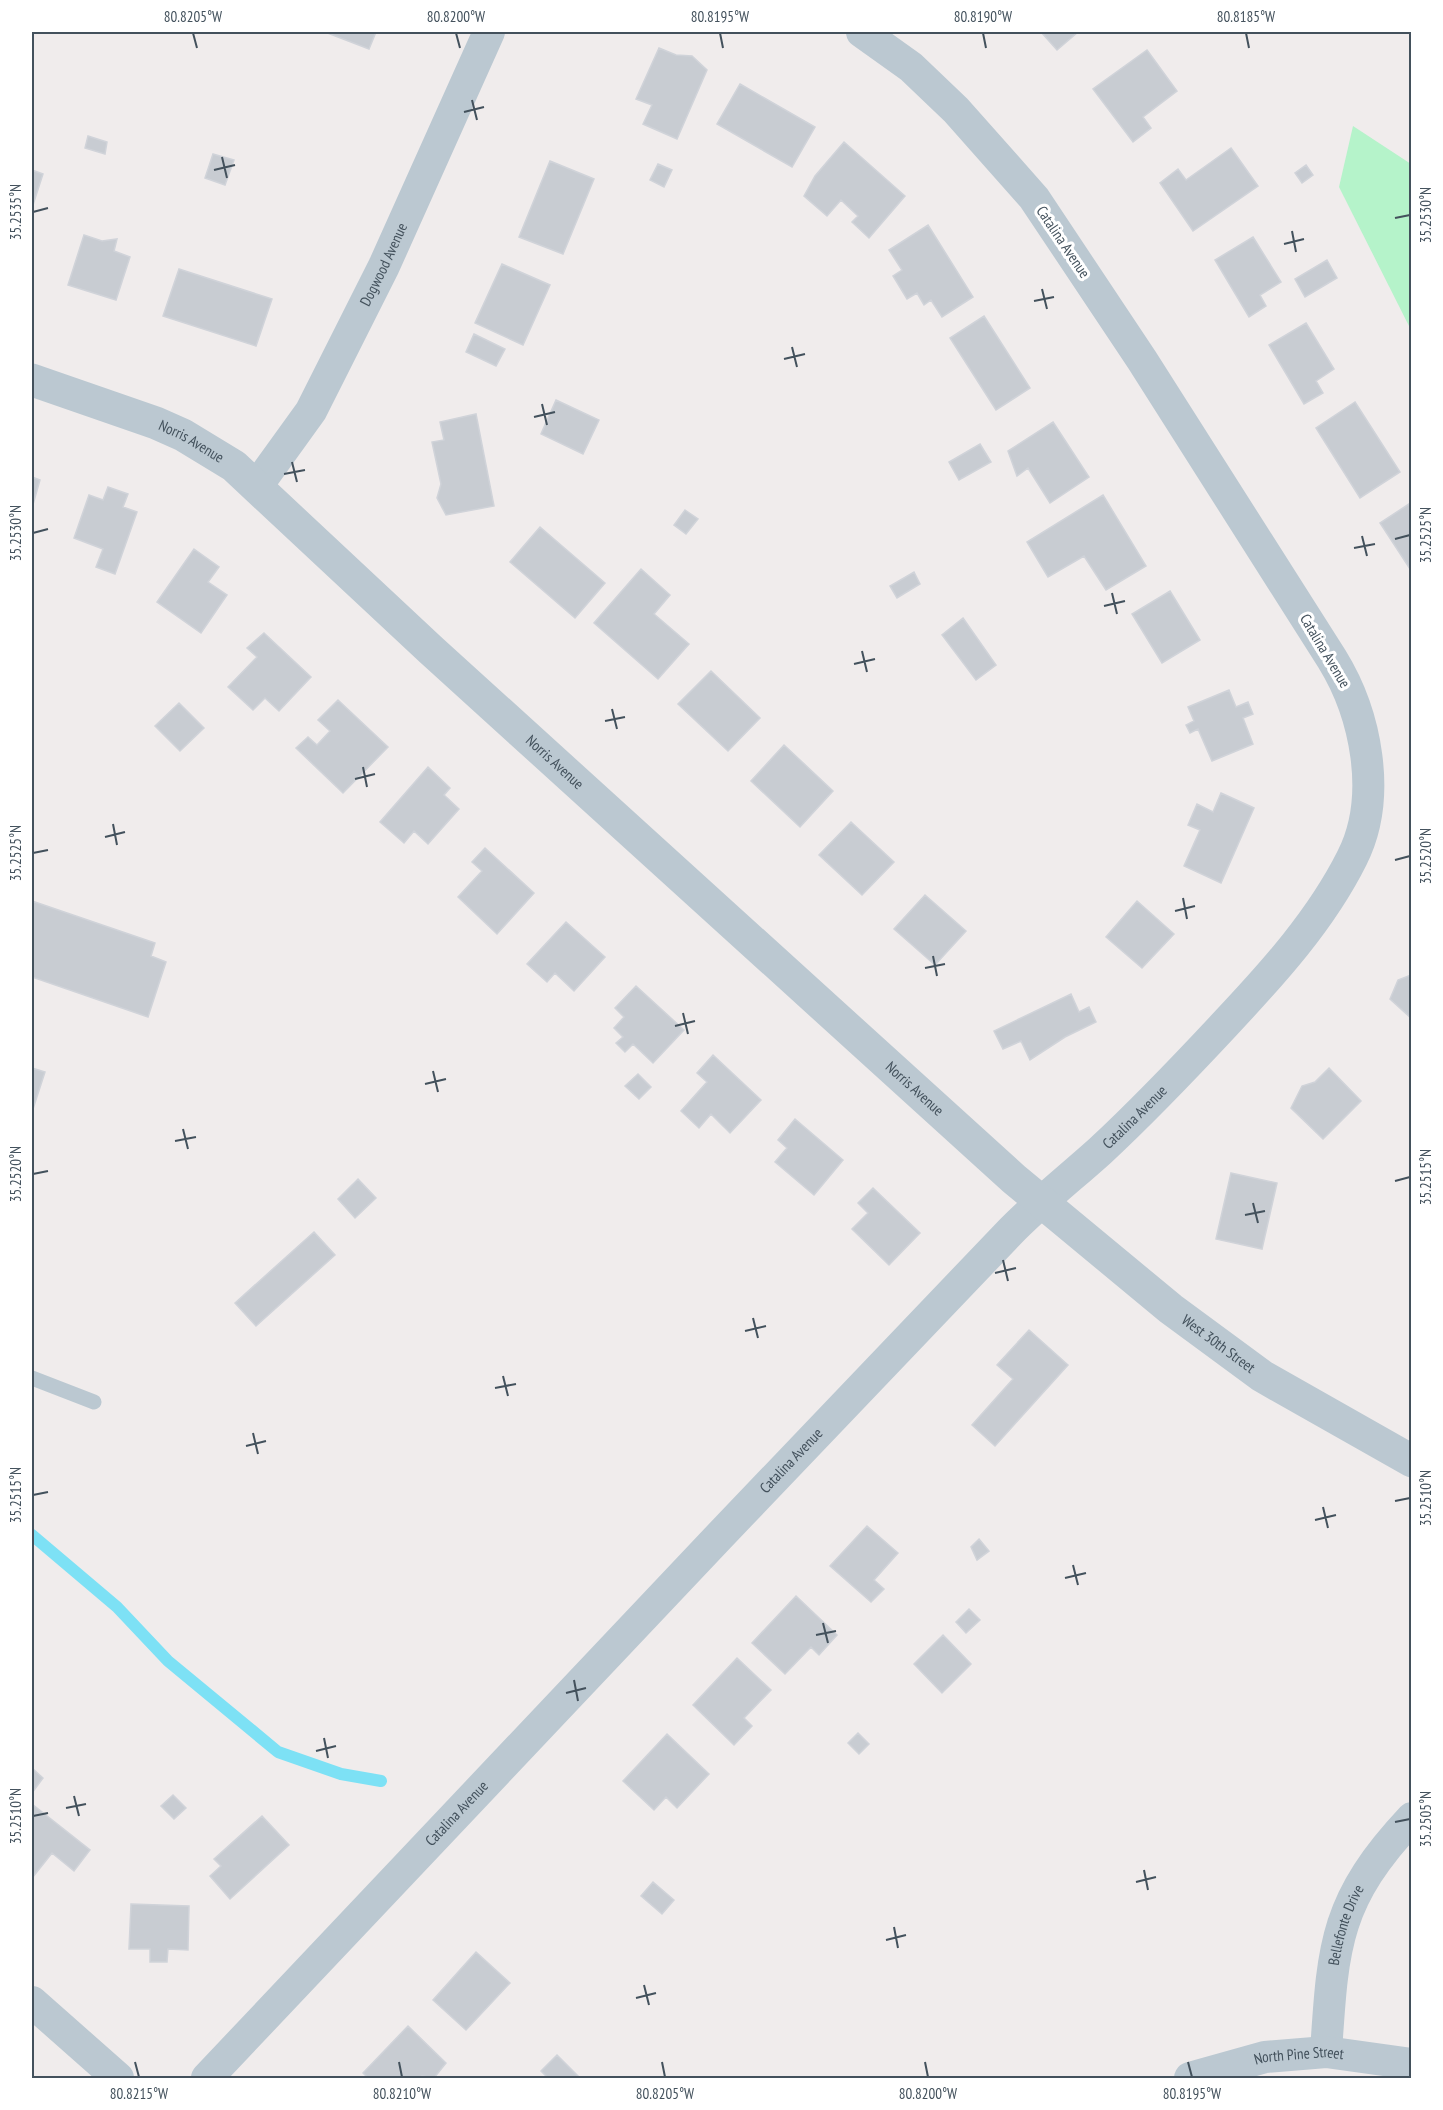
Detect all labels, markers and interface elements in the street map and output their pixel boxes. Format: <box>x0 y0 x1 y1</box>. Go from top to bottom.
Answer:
text: 80.8205°W <box>164 7 222 26</box>
text: 80.8200°W <box>427 7 485 26</box>
text: 80.8195°W <box>691 7 749 26</box>
text: 80.8190°W <box>954 7 1012 26</box>
text: 80.8185°W <box>1217 7 1275 26</box>
text: 35.2535°N <box>6 184 25 240</box>
text: 35.2530°N <box>1416 187 1435 243</box>
street label: Catalina Avenue <box>1032 202 1094 281</box>
street label: Dogwood Avenue <box>355 220 411 309</box>
street label: Norris Avenue <box>156 415 228 467</box>
text: 35.2530°N <box>6 505 25 561</box>
text: 35.2525°N <box>1416 507 1435 563</box>
street label: Catalina Avenue <box>1296 610 1355 691</box>
street label: Norris Avenue <box>522 731 588 793</box>
text: 35.2525°N <box>6 825 25 881</box>
text: 35.2520°N <box>1416 828 1435 884</box>
street label: Norris Avenue <box>882 1057 948 1120</box>
street label: Catalina Avenue <box>1098 1081 1171 1153</box>
text: 35.2520°N <box>6 1146 25 1202</box>
text: 35.2515°N <box>1416 1149 1435 1205</box>
street label: West 30th Street <box>1178 1310 1259 1377</box>
street label: Catalina Avenue <box>755 1424 826 1497</box>
text: 35.2515°N <box>6 1467 25 1523</box>
text: 35.2510°N <box>1416 1470 1435 1526</box>
street label: Catalina Avenue <box>421 1776 492 1850</box>
text: 35.2510°N <box>6 1788 25 1844</box>
text: 35.2505°N <box>1416 1791 1435 1847</box>
street label: Bellefonte Drive <box>1324 1881 1368 1967</box>
street label: North Pine Street <box>1252 2042 1345 2069</box>
text: 80.8215°W <box>110 2084 168 2103</box>
text: 80.8210°W <box>373 2084 431 2103</box>
text: 80.8205°W <box>636 2084 694 2103</box>
text: 80.8200°W <box>899 2084 957 2103</box>
text: 80.8195°W <box>1163 2084 1221 2103</box>

